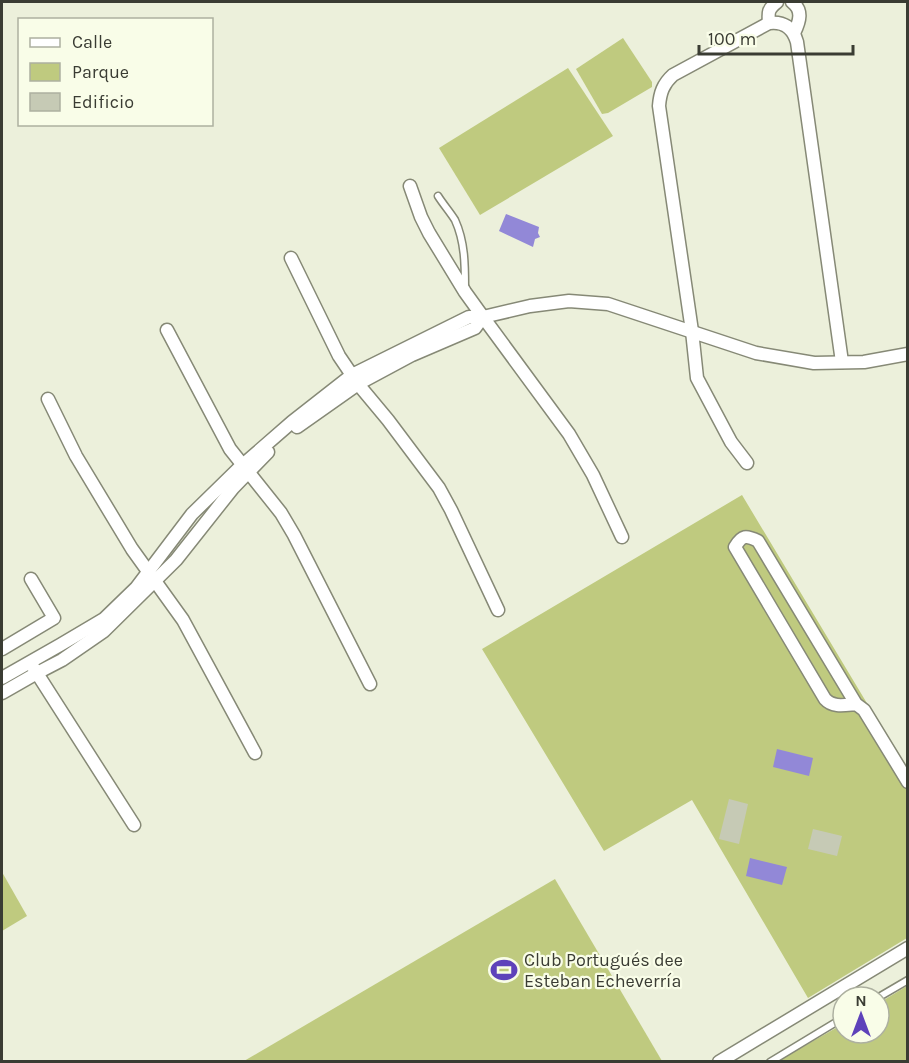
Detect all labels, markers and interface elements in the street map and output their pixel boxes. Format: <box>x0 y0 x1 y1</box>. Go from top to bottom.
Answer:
legend <box>18 18 213 126</box>
scale bar <box>699 18 854 56</box>
text: 100 m <box>708 28 756 50</box>
text: Calle <box>72 31 112 53</box>
text: Parque <box>72 61 129 83</box>
text: Edificio <box>72 91 134 113</box>
place label: Club Portugués dee Esteban Echeverría <box>524 949 683 992</box>
sports icon: Club Portugués dee Esteban Echeverría <box>489 955 519 985</box>
north arrow <box>831 985 891 1045</box>
text: N <box>855 991 867 1010</box>

